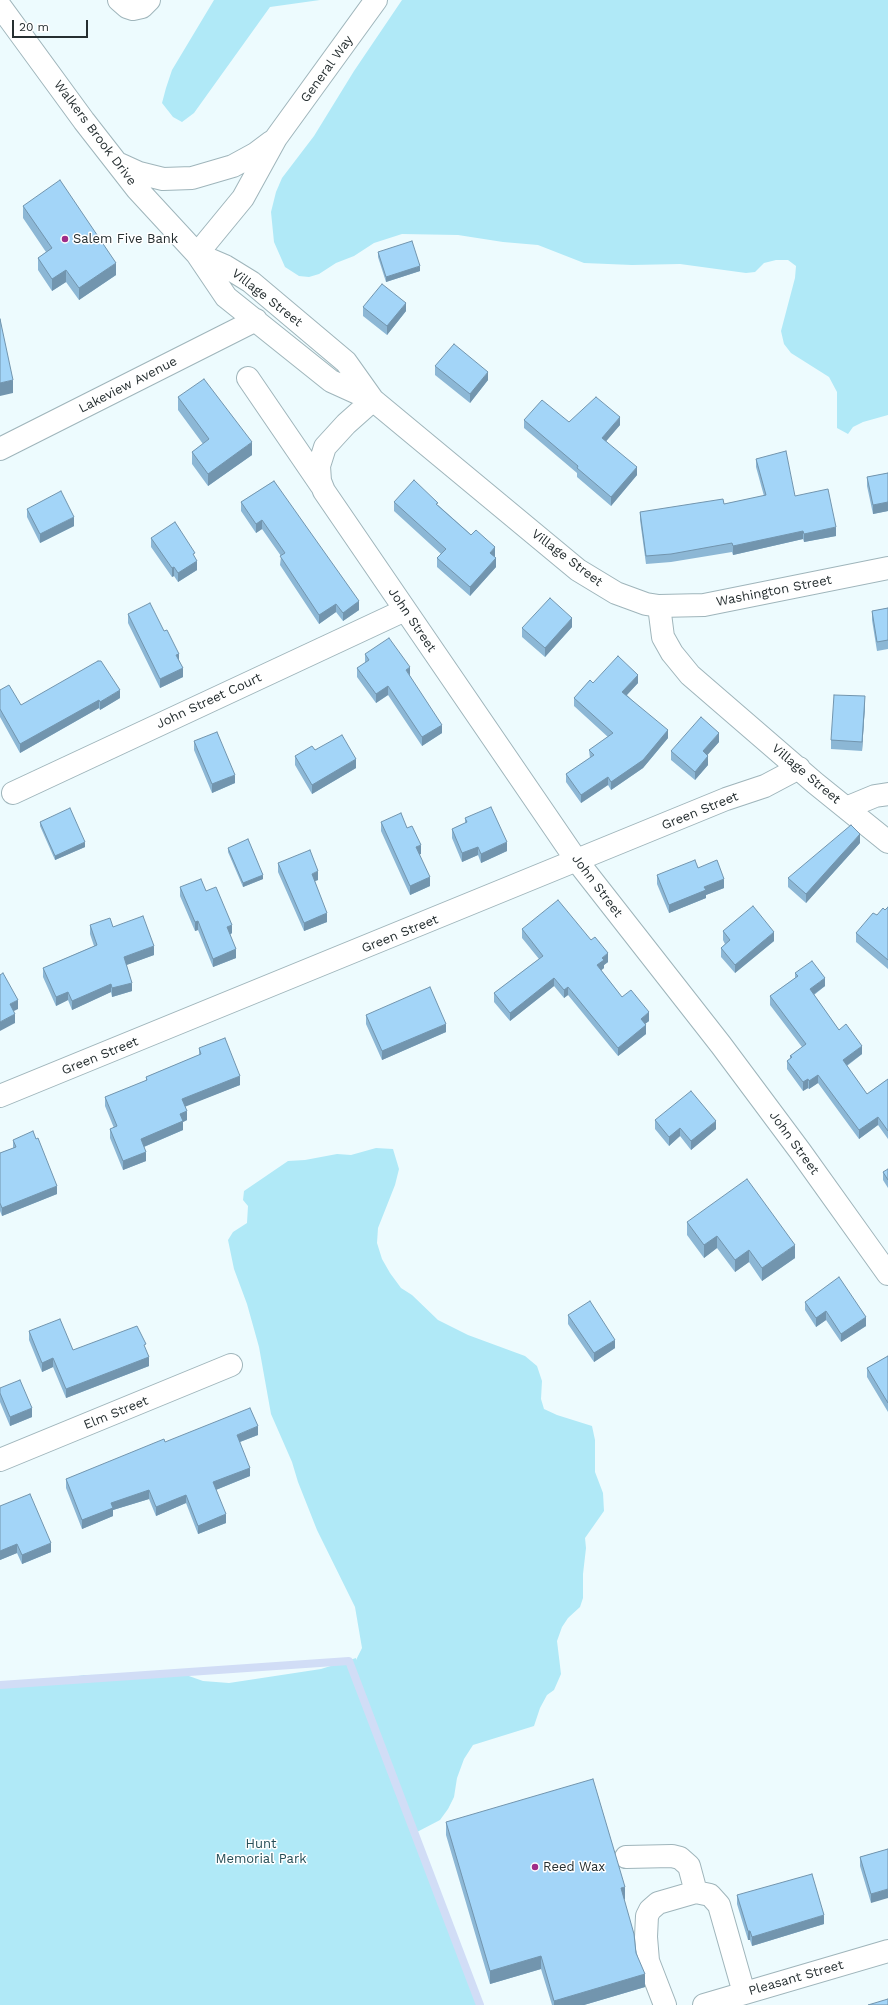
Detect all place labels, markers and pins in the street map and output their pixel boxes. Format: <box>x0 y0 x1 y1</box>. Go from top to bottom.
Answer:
place label: Salem Five Bank <box>73 231 178 247</box>
marker: Salem Five Bank <box>60 234 70 244</box>
place label: Reed Wax <box>543 1859 605 1875</box>
marker: Reed Wax <box>530 1862 540 1872</box>

